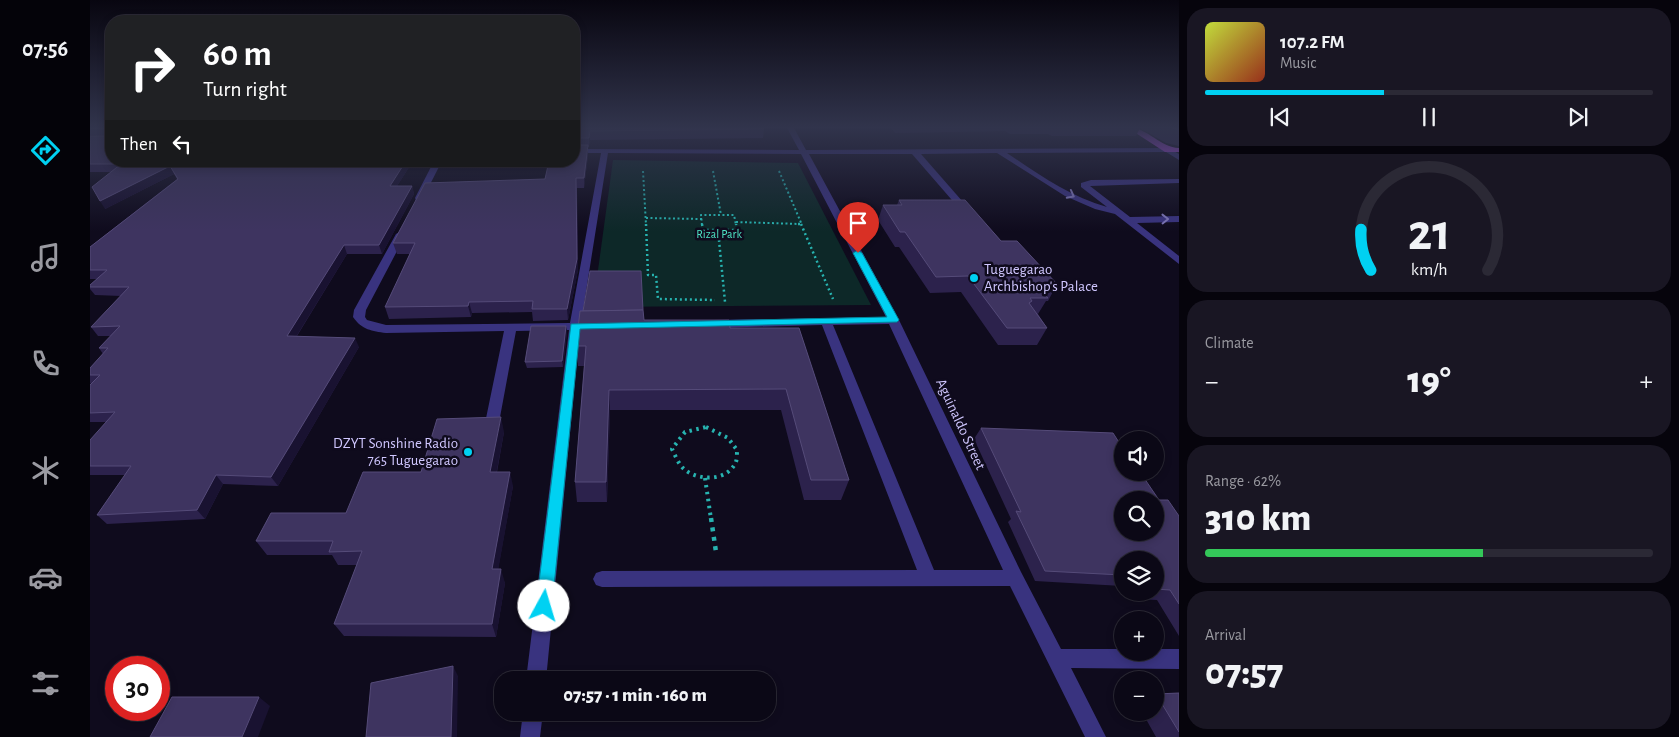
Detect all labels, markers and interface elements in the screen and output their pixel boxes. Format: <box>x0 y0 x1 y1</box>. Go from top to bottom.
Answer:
text: 107.2 FM <box>1280 33 1345 52</box>
icon: right <box>120 35 185 100</box>
text: 60 m <box>203 37 272 72</box>
text: 07:56 <box>22 38 68 60</box>
text: Music <box>1280 55 1316 71</box>
text: Turn right <box>203 78 287 100</box>
icon: previous <box>1266 103 1294 131</box>
icon: pause <box>1415 103 1443 131</box>
icon: next <box>1564 103 1592 131</box>
icon: left <box>168 130 196 158</box>
icon: directions <box>28 133 63 168</box>
text: Then <box>120 135 158 154</box>
one-way arrow <box>1065 189 1074 199</box>
pin <box>837 202 879 253</box>
text: 21 <box>1407 207 1451 259</box>
icon: arrive <box>844 209 872 237</box>
one-way arrow <box>1162 214 1169 224</box>
park label: Rizal Park <box>696 228 742 240</box>
icon: music <box>28 240 63 275</box>
text: km/h <box>1411 261 1447 279</box>
place label: Tuguegarao Archbishop's Palace <box>984 262 1098 294</box>
marker: Tuguegarao Archbishop's Palace <box>968 272 980 284</box>
text: Climate <box>1205 335 1254 351</box>
icon: phone <box>28 346 63 381</box>
text: 19° <box>1407 362 1451 400</box>
text: − <box>1205 368 1218 396</box>
text: + <box>1640 368 1653 396</box>
street label: Aguinaldo Street <box>933 376 988 472</box>
map controls <box>1114 431 1164 721</box>
button: sound <box>1114 431 1164 481</box>
place label: DZYT Sonshine Radio 765 Tuguegarao <box>333 436 458 468</box>
marker: DZYT Sonshine Radio 765 Tuguegarao <box>462 446 474 458</box>
icon: climate <box>28 453 63 488</box>
text: Range · 62% <box>1205 473 1281 489</box>
button: search <box>1114 491 1164 541</box>
text: 310 km <box>1205 500 1311 538</box>
button: layers <box>1114 551 1164 601</box>
icon: car <box>28 560 63 595</box>
position arrow <box>517 579 569 631</box>
button: + <box>1114 611 1164 661</box>
text: Arrival <box>1205 627 1246 643</box>
text: 07:57 <box>1205 654 1283 692</box>
speed limit sign: 30 <box>105 656 170 721</box>
icon: filters <box>28 666 63 701</box>
button: − <box>1114 671 1164 721</box>
text: 07:57 · 1 min · 160 m <box>563 686 707 705</box>

